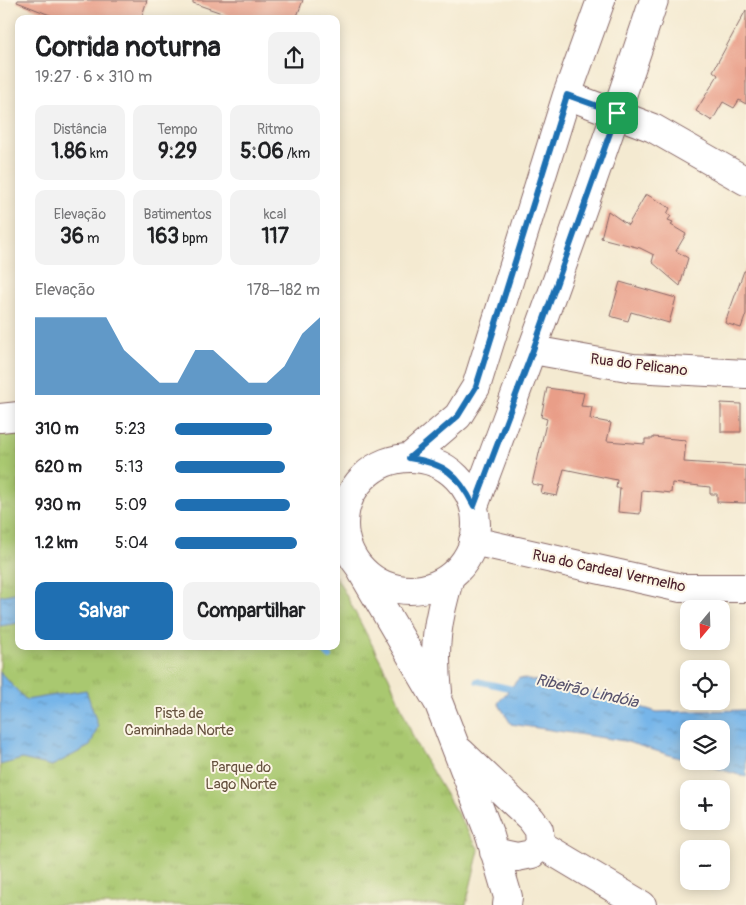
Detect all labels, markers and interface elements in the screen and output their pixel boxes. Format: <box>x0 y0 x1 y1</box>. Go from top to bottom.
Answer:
text: Corrida noturna <box>35 30 221 65</box>
button: share <box>268 32 320 84</box>
text: 19:27 · 6 × 310 m <box>35 67 152 87</box>
pin <box>596 92 638 134</box>
icon: arrive <box>603 99 631 127</box>
text: Distância <box>53 121 107 138</box>
text: Tempo <box>157 121 198 138</box>
text: Ritmo <box>257 121 293 138</box>
text: 1.86 <box>51 138 87 165</box>
text: 9:29 <box>158 138 197 165</box>
text: 5:06 <box>240 138 284 165</box>
text: km <box>87 145 108 162</box>
text: /km <box>284 145 310 162</box>
text: Elevação <box>54 206 106 223</box>
text: Batimentos <box>143 206 212 223</box>
text: kcal <box>264 206 287 223</box>
text: 36 <box>60 223 84 250</box>
text: 163 <box>147 223 179 250</box>
text: 117 <box>261 223 289 250</box>
text: m <box>84 230 100 247</box>
text: bpm <box>179 230 208 247</box>
text: Elevação <box>35 280 95 300</box>
text: 178–182 m <box>247 280 320 300</box>
street label: Rua do Pelicano <box>589 350 689 380</box>
text: 310 m <box>35 419 79 439</box>
text: 5:23 <box>115 419 145 439</box>
text: 620 m <box>35 457 82 477</box>
text: 5:13 <box>115 457 143 477</box>
text: 930 m <box>35 495 81 515</box>
text: 5:09 <box>115 495 147 515</box>
text: 1.2 km <box>35 533 78 553</box>
text: 5:04 <box>115 533 148 553</box>
street label: Rua do Cardeal Vermelho <box>531 545 687 597</box>
button: Salvar <box>35 582 173 640</box>
button: Compartilhar <box>183 582 320 640</box>
north arrow <box>680 600 730 650</box>
map controls <box>680 600 730 890</box>
button: locate <box>680 660 730 710</box>
water label: Ribeirão Lindóia <box>534 670 642 713</box>
park label: Pista de Caminhada Norte <box>124 704 234 740</box>
button: layers <box>680 720 730 770</box>
park label: Parque do Lago Norte <box>205 758 277 794</box>
button: + <box>680 780 730 830</box>
button: − <box>680 840 730 890</box>

